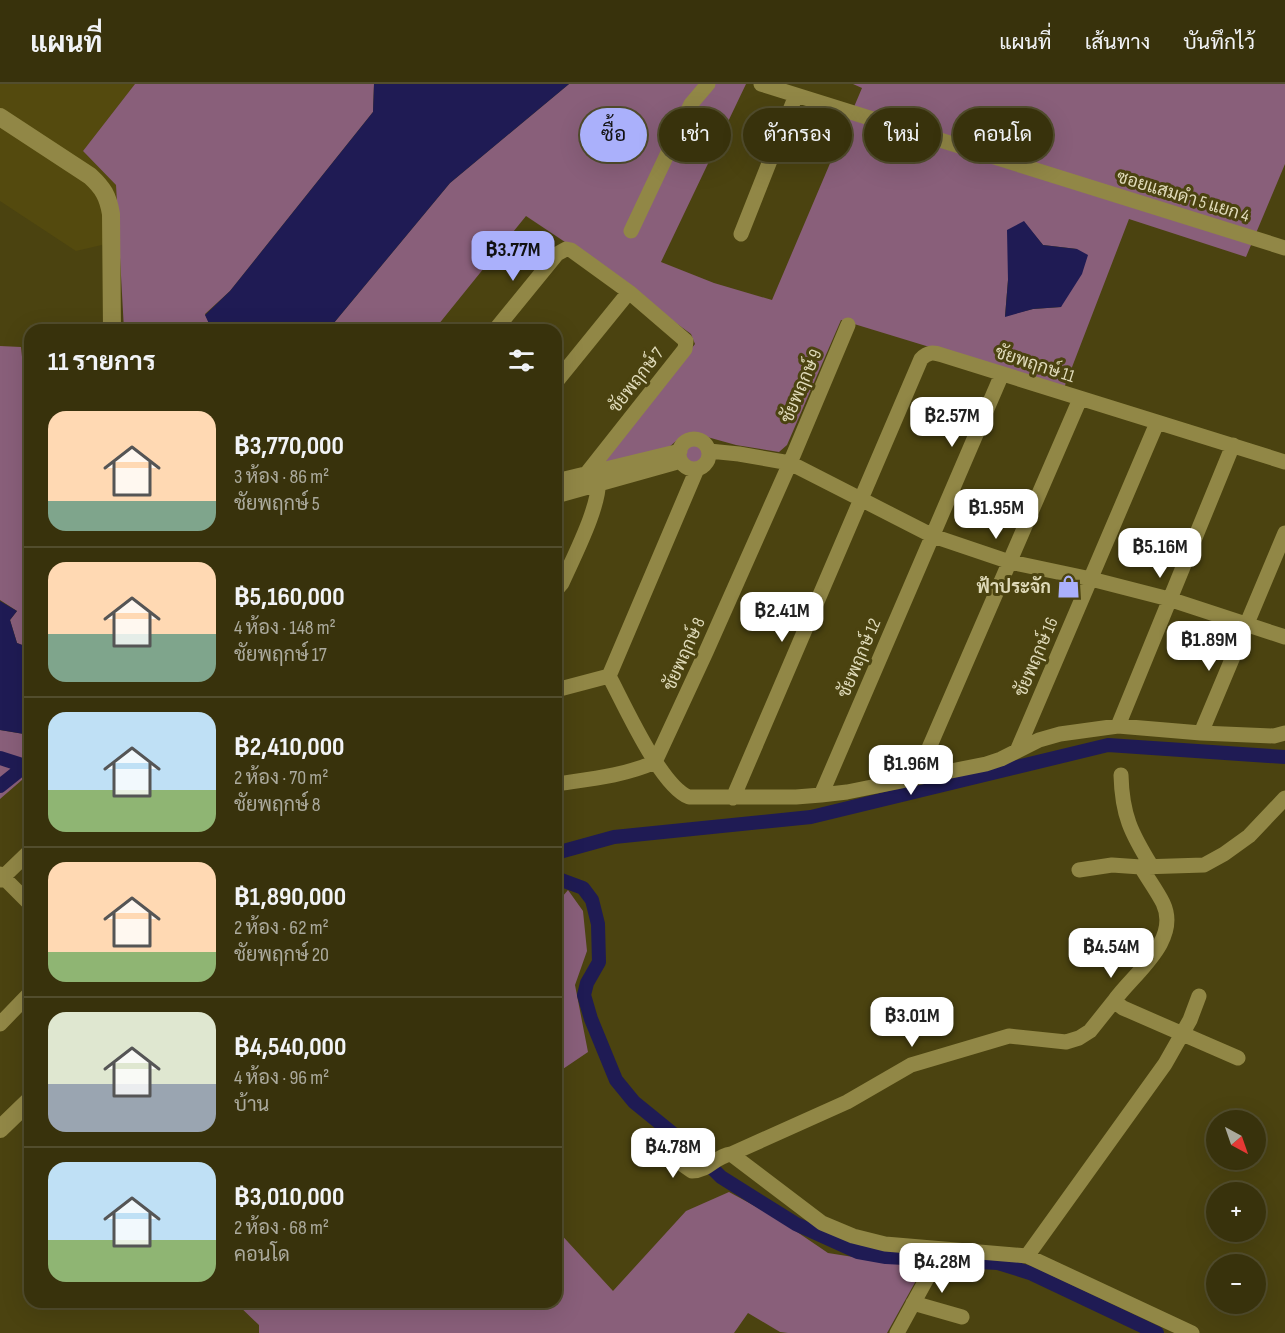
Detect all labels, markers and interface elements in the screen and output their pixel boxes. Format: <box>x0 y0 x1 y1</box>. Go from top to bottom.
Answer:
text: แผนที่ <box>30 27 103 60</box>
text: แผนที่ <box>999 30 1052 55</box>
text: เส้นทาง <box>1085 30 1150 55</box>
text: บันทึกไว้ <box>1183 30 1255 55</box>
chip: ซื้อ <box>580 108 647 162</box>
chip: เช่า <box>659 108 731 162</box>
chip: ตัวกรอง <box>743 108 852 162</box>
chip: ใหม่ <box>864 108 941 162</box>
chip: คอนโด <box>953 108 1053 162</box>
street label: ซอยแสมดำ 5 แยก 4 <box>1114 166 1252 227</box>
pin: ฿3.77M <box>464 231 562 282</box>
text: ฿3.77M <box>486 238 540 262</box>
street label: ชัยพฤกษ์ 11 <box>992 339 1079 387</box>
street label: ชัยพฤกษ์ 7 <box>602 341 669 417</box>
icon: filters <box>505 344 538 377</box>
street label: ชัยพฤกษ์ 9 <box>774 345 826 426</box>
text: 11 รายการ <box>48 347 156 378</box>
pin: ฿2.57M <box>903 397 1001 448</box>
text: ฿2.57M <box>924 404 980 428</box>
text: ฿3,770,000 <box>234 431 344 462</box>
icon: home <box>96 435 168 507</box>
text: 3 ห้อง · 86 m² <box>234 465 329 489</box>
pin: ฿1.95M <box>947 489 1045 540</box>
text: ชัยพฤกษ์ 5 <box>234 492 320 516</box>
text: ฿1.95M <box>968 496 1024 520</box>
pin: ฿5.16M <box>1111 528 1209 579</box>
text: ฿5.16M <box>1132 535 1188 559</box>
shop icon: ฟ้าประจัก <box>1056 574 1082 600</box>
place label: ฟ้าประจัก <box>977 576 1051 598</box>
text: ฿5,160,000 <box>234 582 345 613</box>
icon: home <box>96 586 168 658</box>
pin: ฿2.41M <box>733 592 831 643</box>
text: ฿2.41M <box>754 599 810 623</box>
street label: ชัยพฤกษ์ 8 <box>656 613 710 694</box>
street label: ชัยพฤกษ์ 16 <box>1008 613 1063 700</box>
street label: ชัยพฤกษ์ 12 <box>831 614 886 701</box>
text: 4 ห้อง · 148 m² <box>234 616 336 640</box>
pin: ฿1.89M <box>1160 621 1258 672</box>
text: ฿1.89M <box>1181 628 1237 652</box>
text: ชัยพฤกษ์ 17 <box>234 643 327 667</box>
text: ฿2,410,000 <box>234 732 344 763</box>
icon: home <box>96 736 168 808</box>
pin: ฿1.96M <box>862 745 960 796</box>
text: ฿1.96M <box>883 752 939 776</box>
text: 2 ห้อง · 70 m² <box>234 766 328 790</box>
text: ชัยพฤกษ์ 8 <box>234 793 321 817</box>
text: ฿1,890,000 <box>234 882 346 913</box>
icon: home <box>96 886 168 958</box>
text: 2 ห้อง · 62 m² <box>234 916 329 940</box>
pin: ฿4.54M <box>1062 928 1160 979</box>
text: ฿4.54M <box>1083 935 1139 959</box>
text: ชัยพฤกษ์ 20 <box>234 943 329 967</box>
pin: ฿3.01M <box>863 997 961 1048</box>
text: ฿3.01M <box>884 1004 940 1028</box>
text: ฿4,540,000 <box>234 1032 346 1063</box>
icon: home <box>96 1036 168 1108</box>
text: 4 ห้อง · 96 m² <box>234 1066 329 1090</box>
text: บ้าน <box>234 1093 269 1117</box>
north arrow <box>1206 1110 1266 1170</box>
map controls <box>1206 1110 1266 1314</box>
pin: ฿4.78M <box>624 1128 722 1179</box>
text: ฿4.78M <box>645 1135 701 1159</box>
text: ฿3,010,000 <box>234 1182 344 1213</box>
button: + <box>1206 1182 1266 1242</box>
icon: home <box>96 1186 168 1258</box>
text: 2 ห้อง · 68 m² <box>234 1216 329 1240</box>
text: คอนโด <box>234 1243 290 1267</box>
pin: ฿4.28M <box>893 1243 991 1294</box>
text: ฿4.28M <box>913 1250 971 1274</box>
button: − <box>1206 1254 1266 1314</box>

